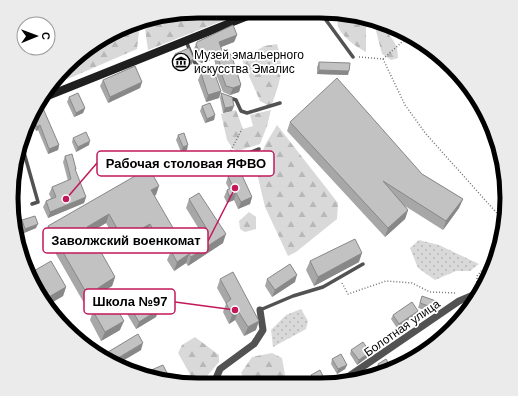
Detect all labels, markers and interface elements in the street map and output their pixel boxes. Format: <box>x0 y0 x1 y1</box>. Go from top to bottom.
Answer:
north arrow <box>16 16 56 56</box>
text: С <box>40 32 52 40</box>
place label: Музей эмальерного искусства Эмалис <box>194 48 304 76</box>
museum icon: Музей эмальерного искусства Эмалис <box>171 52 191 72</box>
callout: Рабочая столовая ЯФВО <box>97 151 274 176</box>
text: Рабочая столовая ЯФВО <box>106 156 266 171</box>
callout: Заволжский военкомат <box>43 228 208 253</box>
text: Заволжский военкомат <box>51 233 201 248</box>
callout: Школа №97 <box>84 289 175 314</box>
text: Школа №97 <box>92 294 168 309</box>
street label: Болотная улица <box>361 296 443 359</box>

